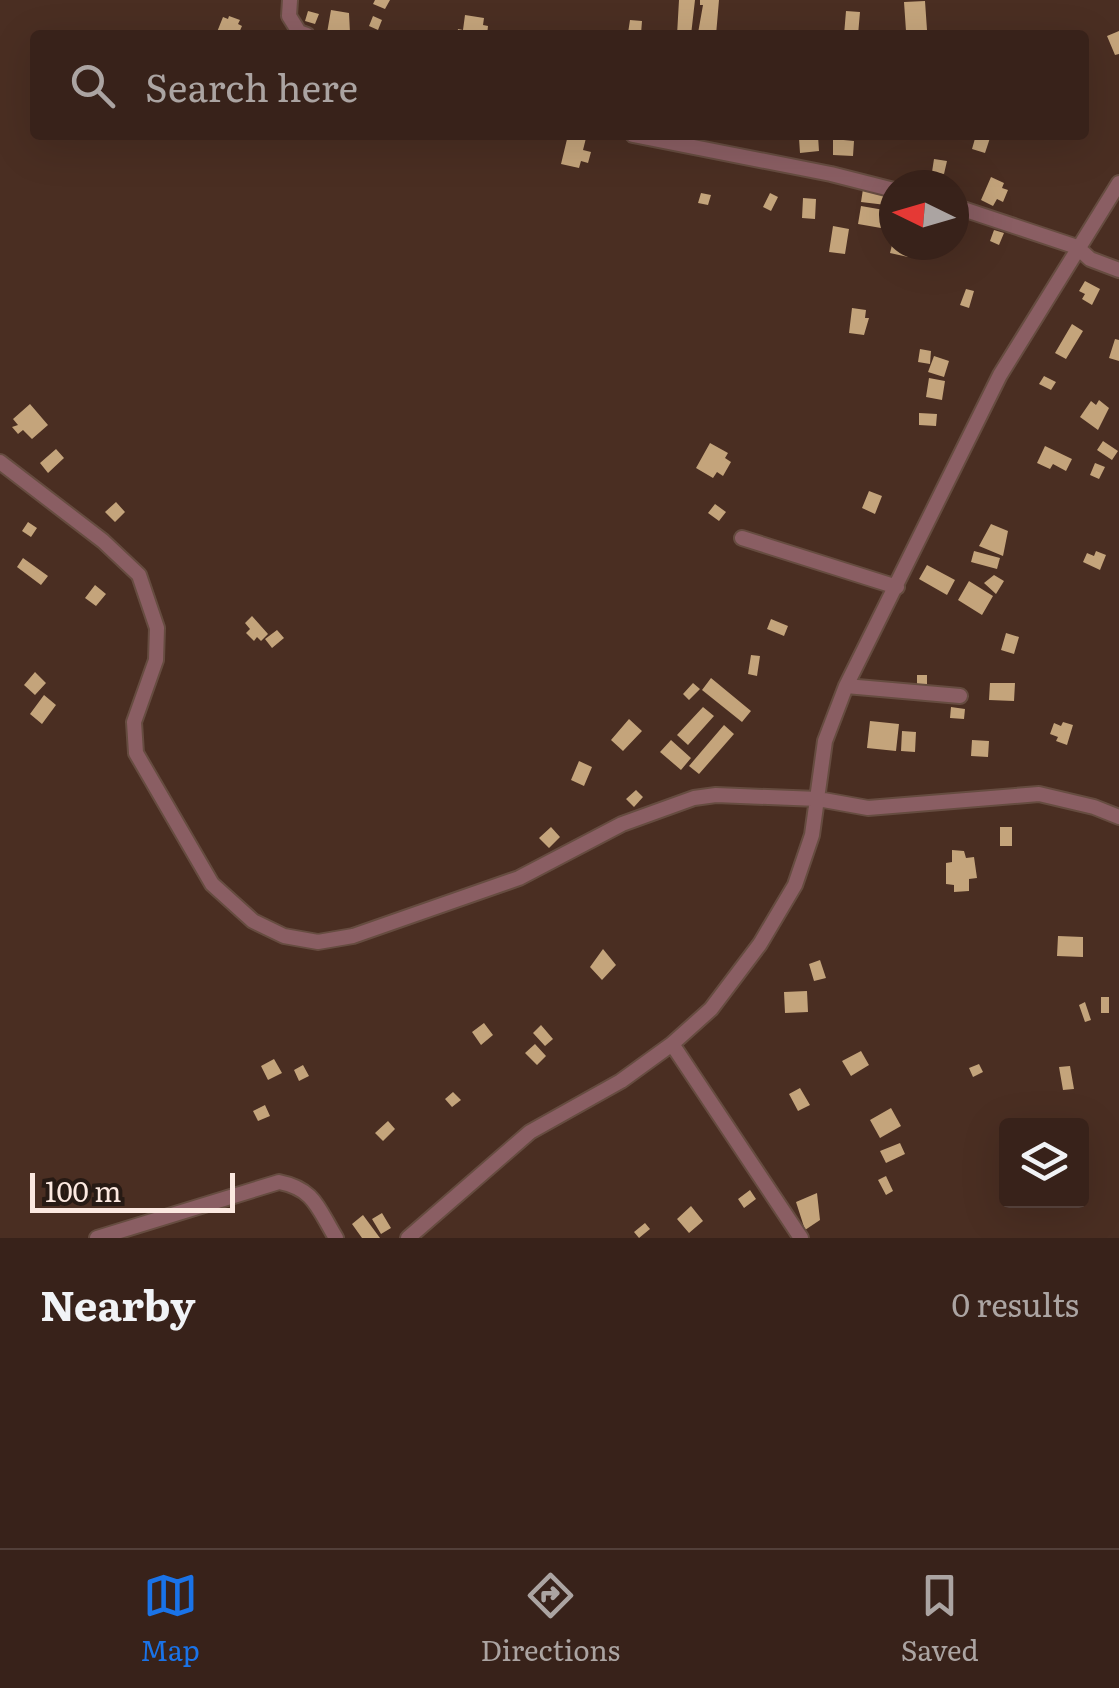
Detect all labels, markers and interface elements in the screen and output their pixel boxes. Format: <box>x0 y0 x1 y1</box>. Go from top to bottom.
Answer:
search box <box>30 30 1089 140</box>
text: Search here <box>145 57 358 114</box>
icon: search <box>65 58 120 113</box>
north arrow <box>879 170 969 260</box>
map controls <box>999 1118 1089 1208</box>
button: layers <box>999 1118 1089 1208</box>
scale bar <box>30 1168 235 1212</box>
text: 100 m <box>45 1169 122 1211</box>
text: Nearby <box>40 1272 196 1334</box>
text: 0 results <box>951 1279 1079 1327</box>
tab: Map <box>140 1568 200 1670</box>
tab: Directions <box>480 1568 620 1670</box>
tab: Saved <box>901 1568 979 1670</box>

